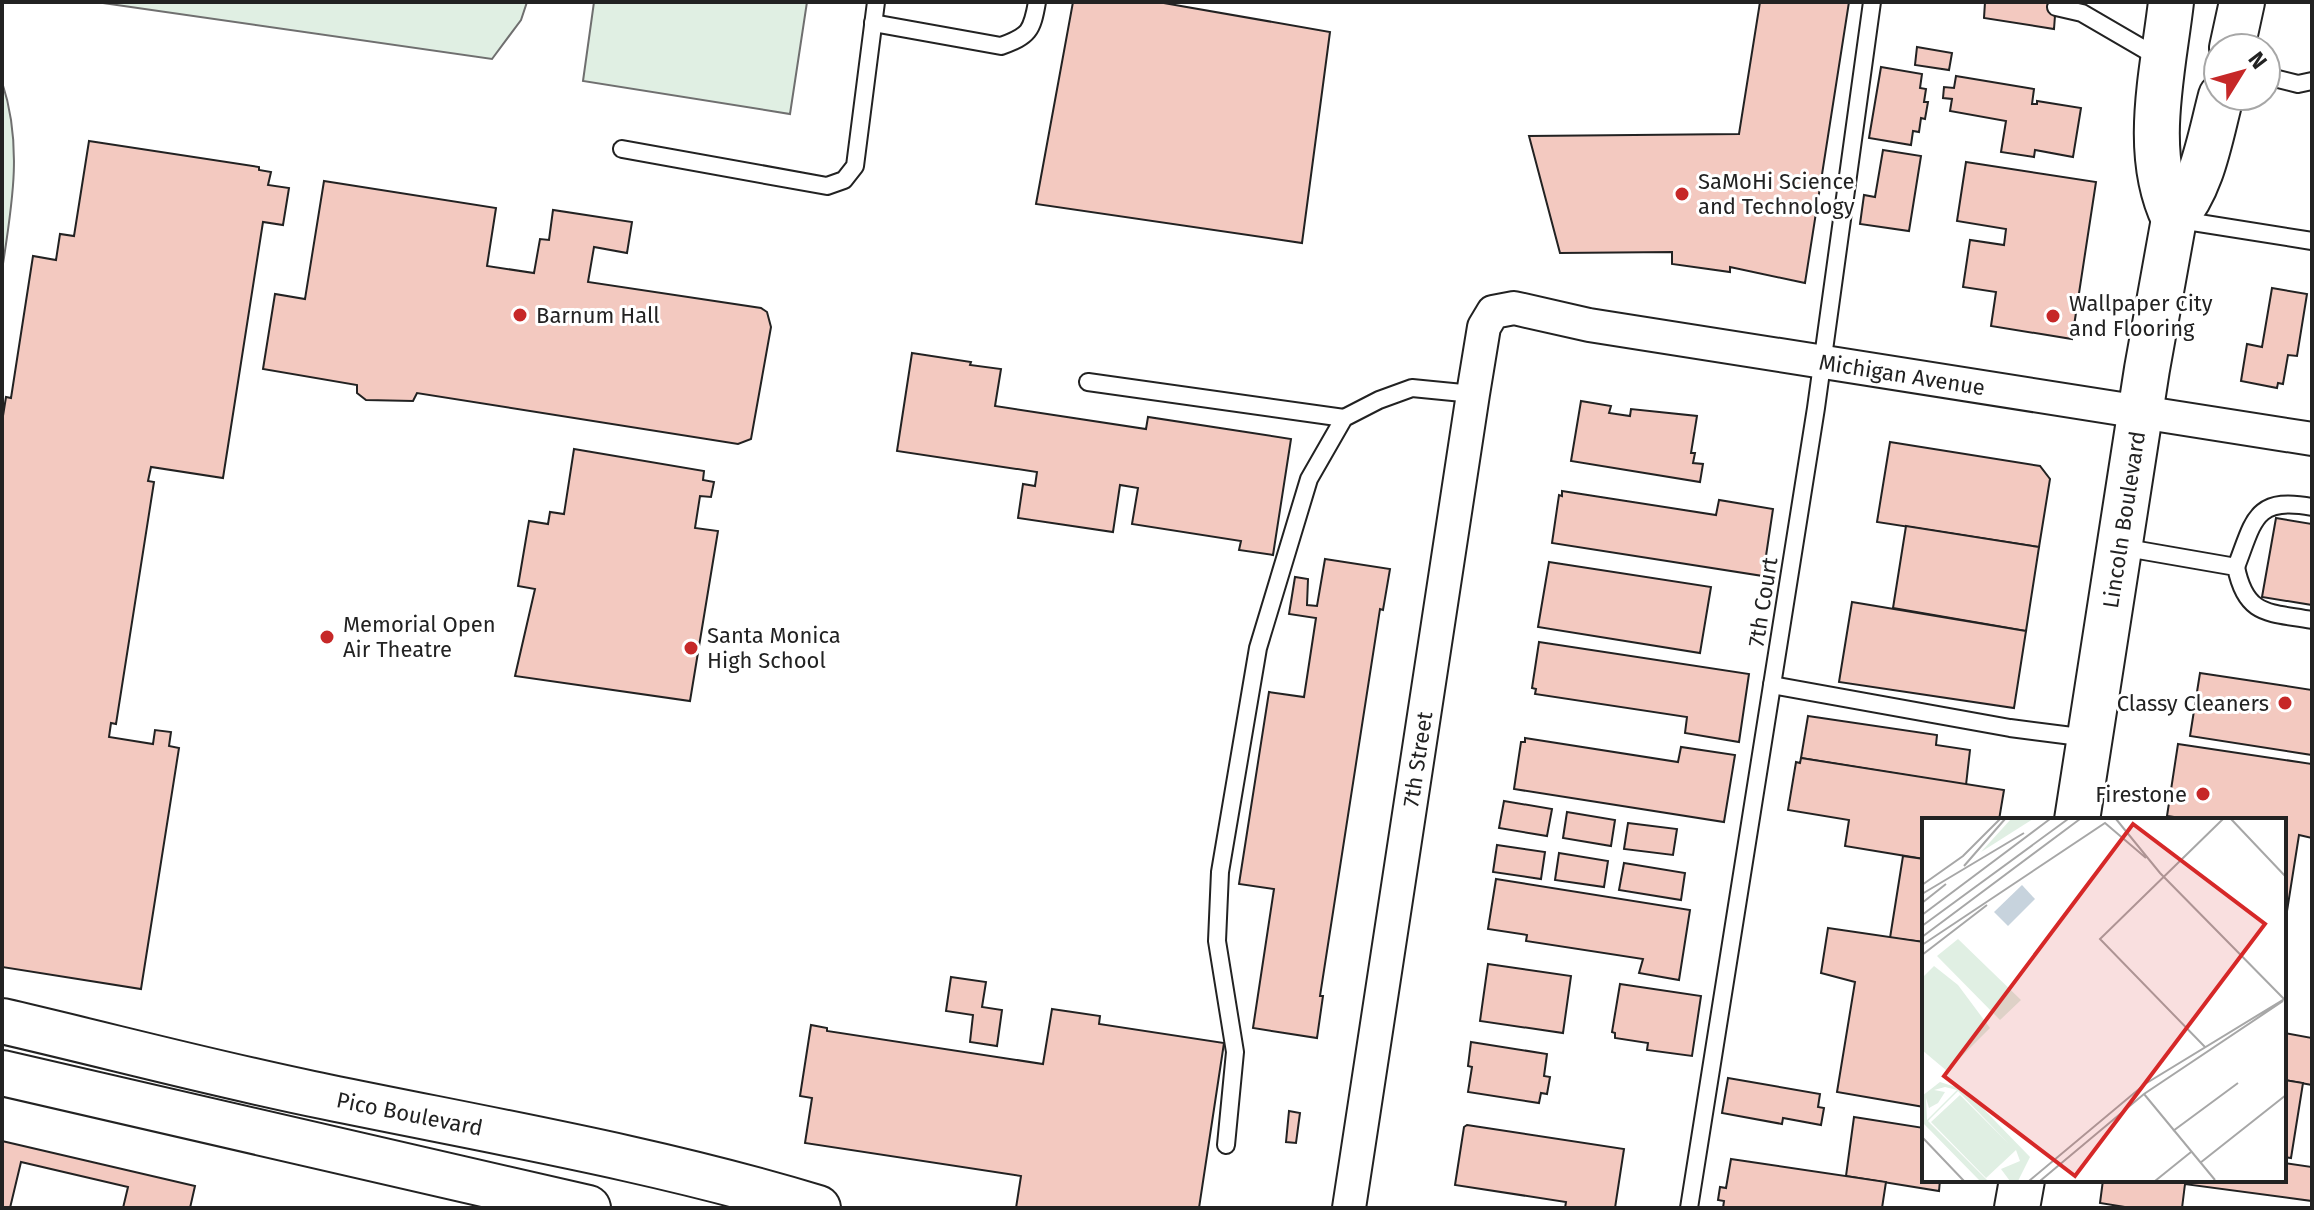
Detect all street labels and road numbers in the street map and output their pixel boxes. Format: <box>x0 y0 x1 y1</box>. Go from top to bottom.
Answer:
street label: Michigan Avenue <box>1817 348 1987 401</box>
street label: Lincoln Boulevard <box>2097 429 2151 610</box>
street label: 7th Court <box>1743 555 1783 649</box>
street label: 7th Street <box>1397 710 1438 809</box>
street label: Pico Boulevard <box>334 1086 485 1141</box>

